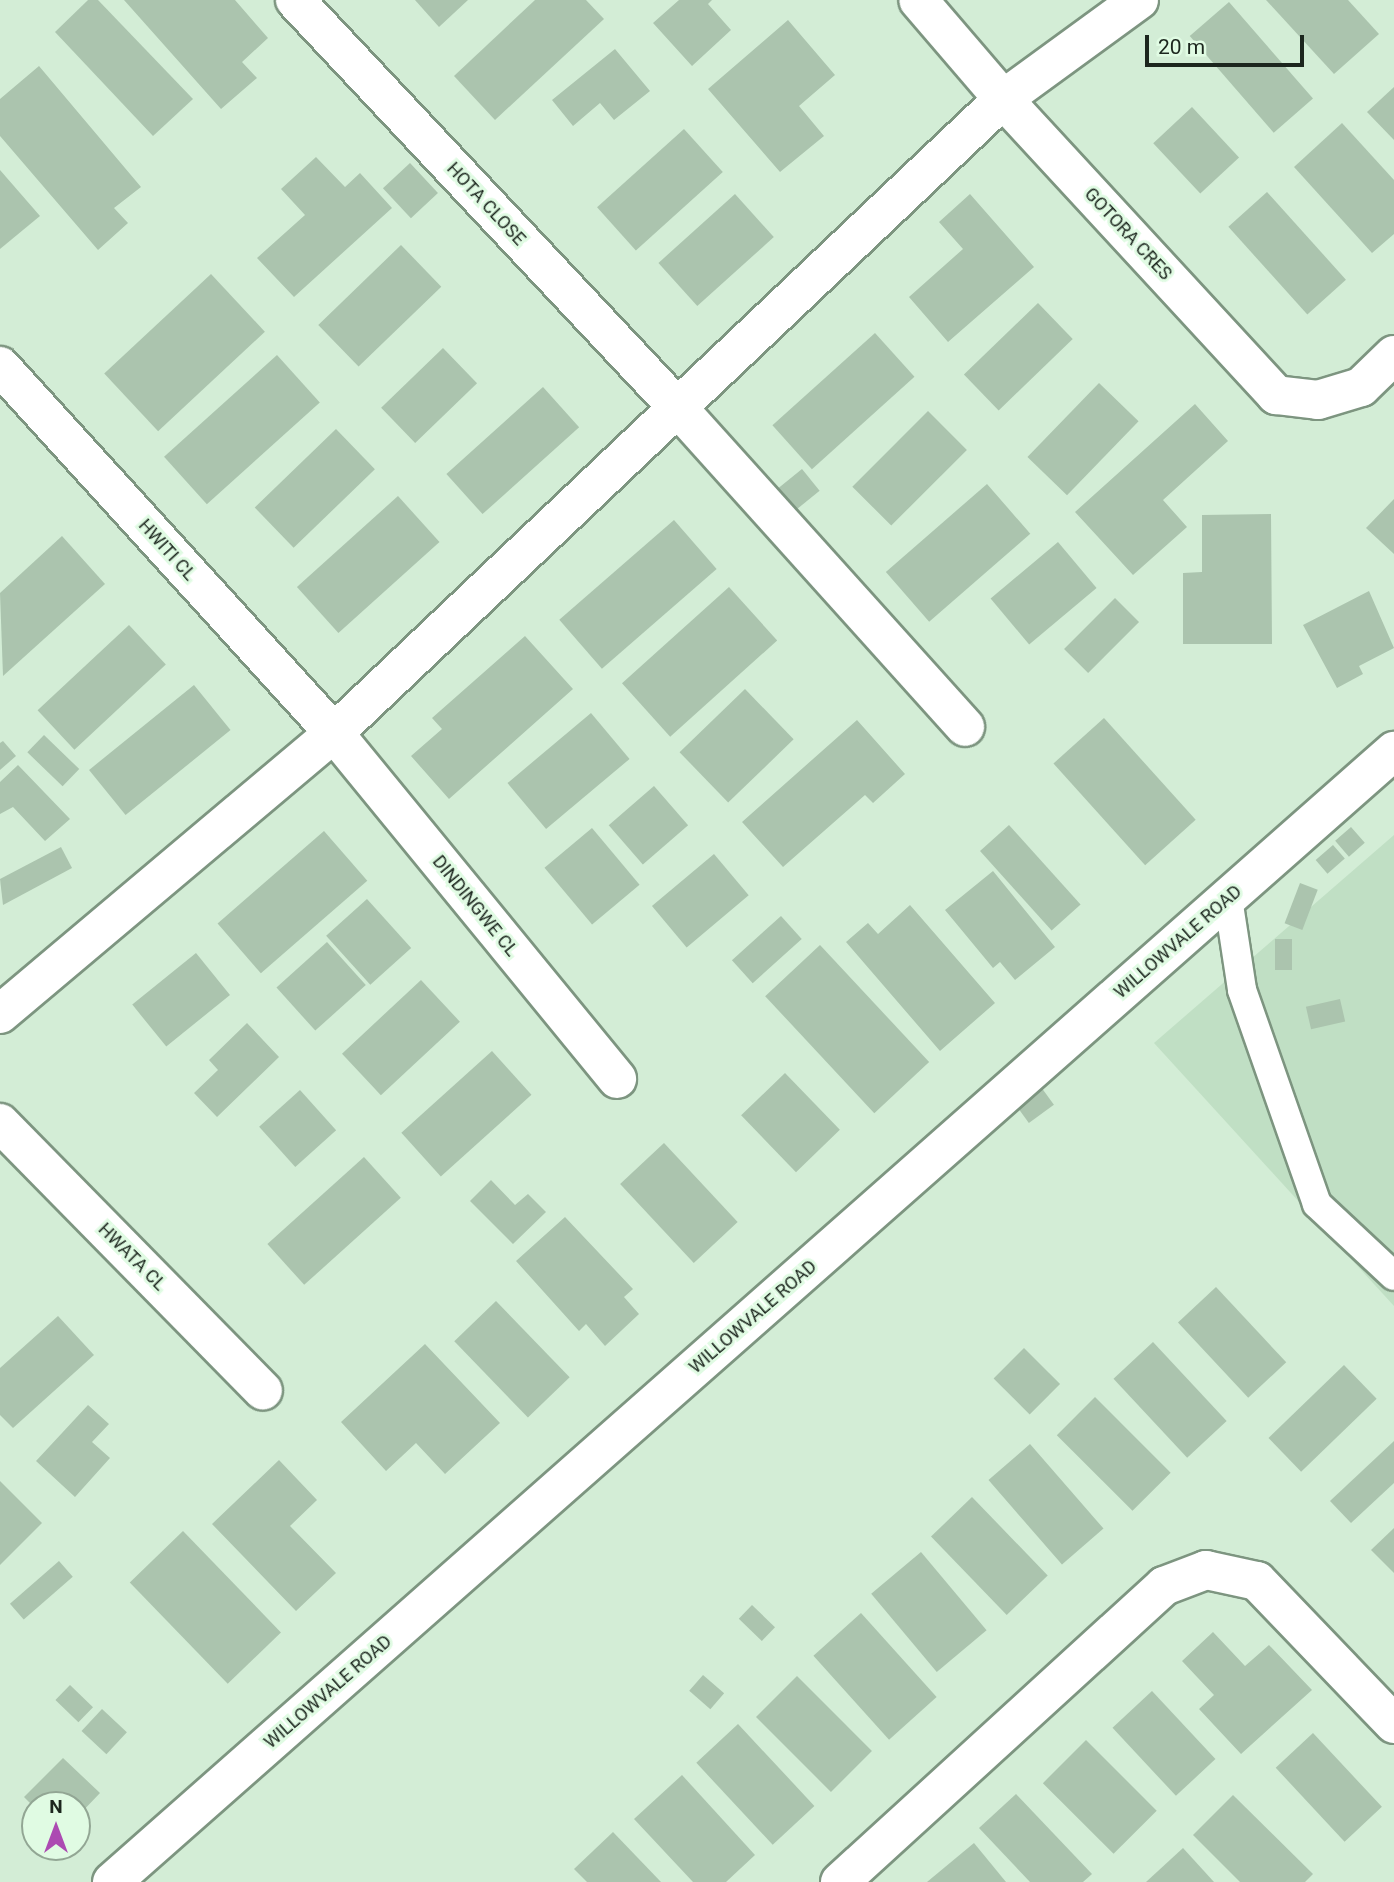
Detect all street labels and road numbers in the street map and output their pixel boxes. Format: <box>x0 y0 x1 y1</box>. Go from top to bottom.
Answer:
street label: HOTA CLOSE <box>442 158 530 250</box>
street label: GOTORA CRES <box>1080 183 1176 285</box>
street label: HWITI CL <box>134 515 200 585</box>
street label: DINDINGWE CL <box>428 851 522 961</box>
street label: WILLOWVALE ROAD <box>1110 881 1246 1003</box>
street label: HWATA CL <box>94 1219 170 1295</box>
street label: WILLOWVALE ROAD <box>685 1256 821 1378</box>
street label: WILLOWVALE ROAD <box>260 1631 396 1753</box>

